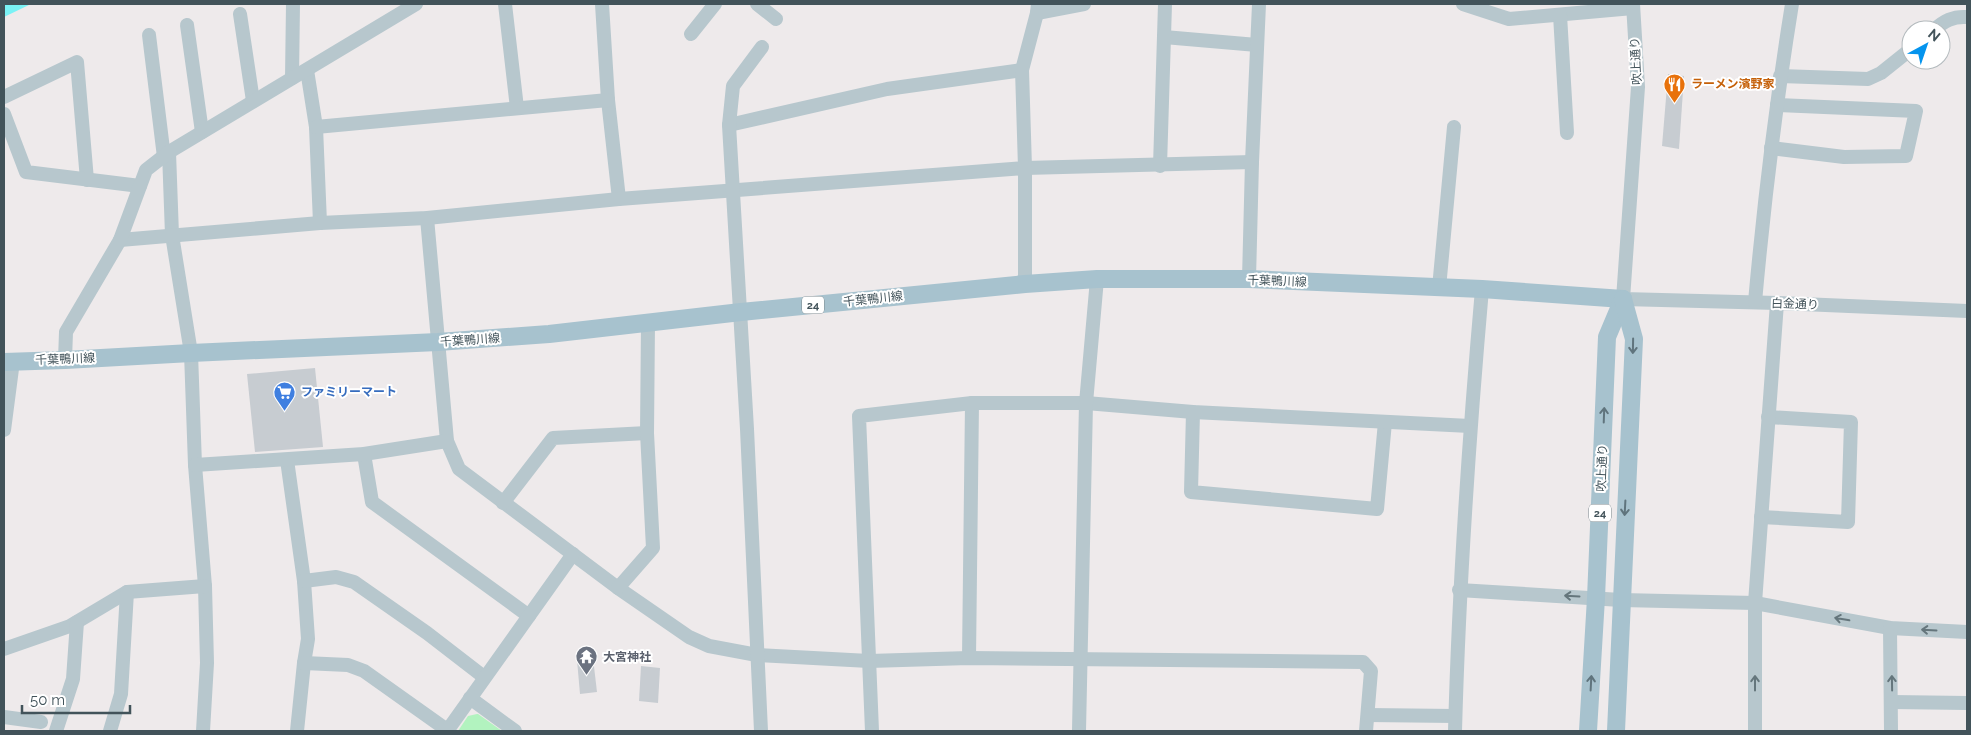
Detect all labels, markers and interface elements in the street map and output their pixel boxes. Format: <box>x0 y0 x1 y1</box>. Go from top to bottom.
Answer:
north arrow <box>1901 20 1951 70</box>
text: N <box>1925 25 1944 45</box>
street label: 吹上通り <box>1628 37 1644 85</box>
restaurant icon: ラーメン濱野家 <box>1663 72 1687 103</box>
place label: ラーメン濱野家 <box>1691 77 1775 91</box>
street label: 千葉鴨川線 <box>1247 273 1307 289</box>
street label: 千葉鴨川線 <box>842 289 904 309</box>
road number: 24 <box>802 296 824 314</box>
street label: 白金通り <box>1771 296 1819 312</box>
street label: 千葉鴨川線 <box>440 331 500 349</box>
one-way arrow <box>1628 338 1638 354</box>
street label: 千葉鴨川線 <box>35 351 95 367</box>
supermarket icon: ファミリーマート <box>273 380 297 411</box>
place label: ファミリーマート <box>301 385 397 399</box>
one-way arrow <box>1599 408 1608 424</box>
street label: 吹上通り <box>1594 444 1610 492</box>
one-way arrow <box>1621 500 1630 516</box>
road number: 24 <box>1589 504 1611 522</box>
one-way arrow <box>1564 592 1580 601</box>
one-way arrow <box>1835 613 1851 623</box>
one-way arrow <box>1921 625 1937 634</box>
temple icon: 大宮神社 <box>575 645 599 676</box>
place label: 大宮神社 <box>603 650 651 664</box>
one-way arrow <box>1587 675 1596 691</box>
one-way arrow <box>1750 675 1760 691</box>
one-way arrow <box>1887 675 1896 691</box>
scale bar <box>22 682 130 714</box>
text: 50 m <box>30 691 65 709</box>

